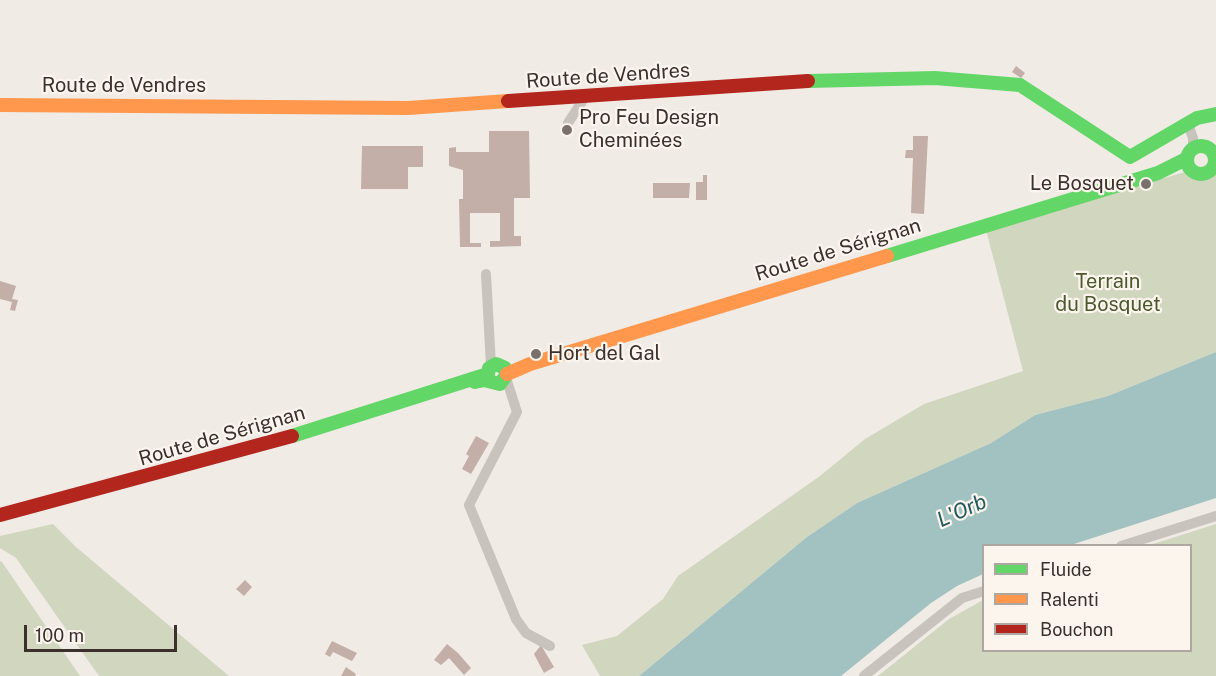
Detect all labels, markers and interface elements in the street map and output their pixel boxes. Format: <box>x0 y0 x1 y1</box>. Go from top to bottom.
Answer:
street label: Route de Vendres <box>525 58 691 94</box>
street label: Route de Vendres <box>42 74 206 98</box>
place label: Pro Feu Design Cheminées <box>579 106 719 153</box>
marker: Pro Feu Design Cheminées <box>560 123 574 137</box>
place label: Le Bosquet <box>1030 172 1134 196</box>
marker: Le Bosquet <box>1139 177 1153 191</box>
street label: Route de Sérignan <box>752 213 924 287</box>
park label: Terrain du Bosquet <box>1055 270 1161 317</box>
place label: Hort del Gal <box>548 342 661 366</box>
marker: Hort del Gal <box>529 347 543 361</box>
street label: Route de Sérignan <box>136 401 308 471</box>
water label: L'Orb <box>933 489 991 533</box>
legend <box>982 544 1192 652</box>
text: Fluide <box>1040 559 1092 580</box>
text: Ralenti <box>1040 589 1099 610</box>
scale bar <box>27 613 180 651</box>
text: Bouchon <box>1040 619 1113 640</box>
text: 100 m <box>35 625 84 646</box>

